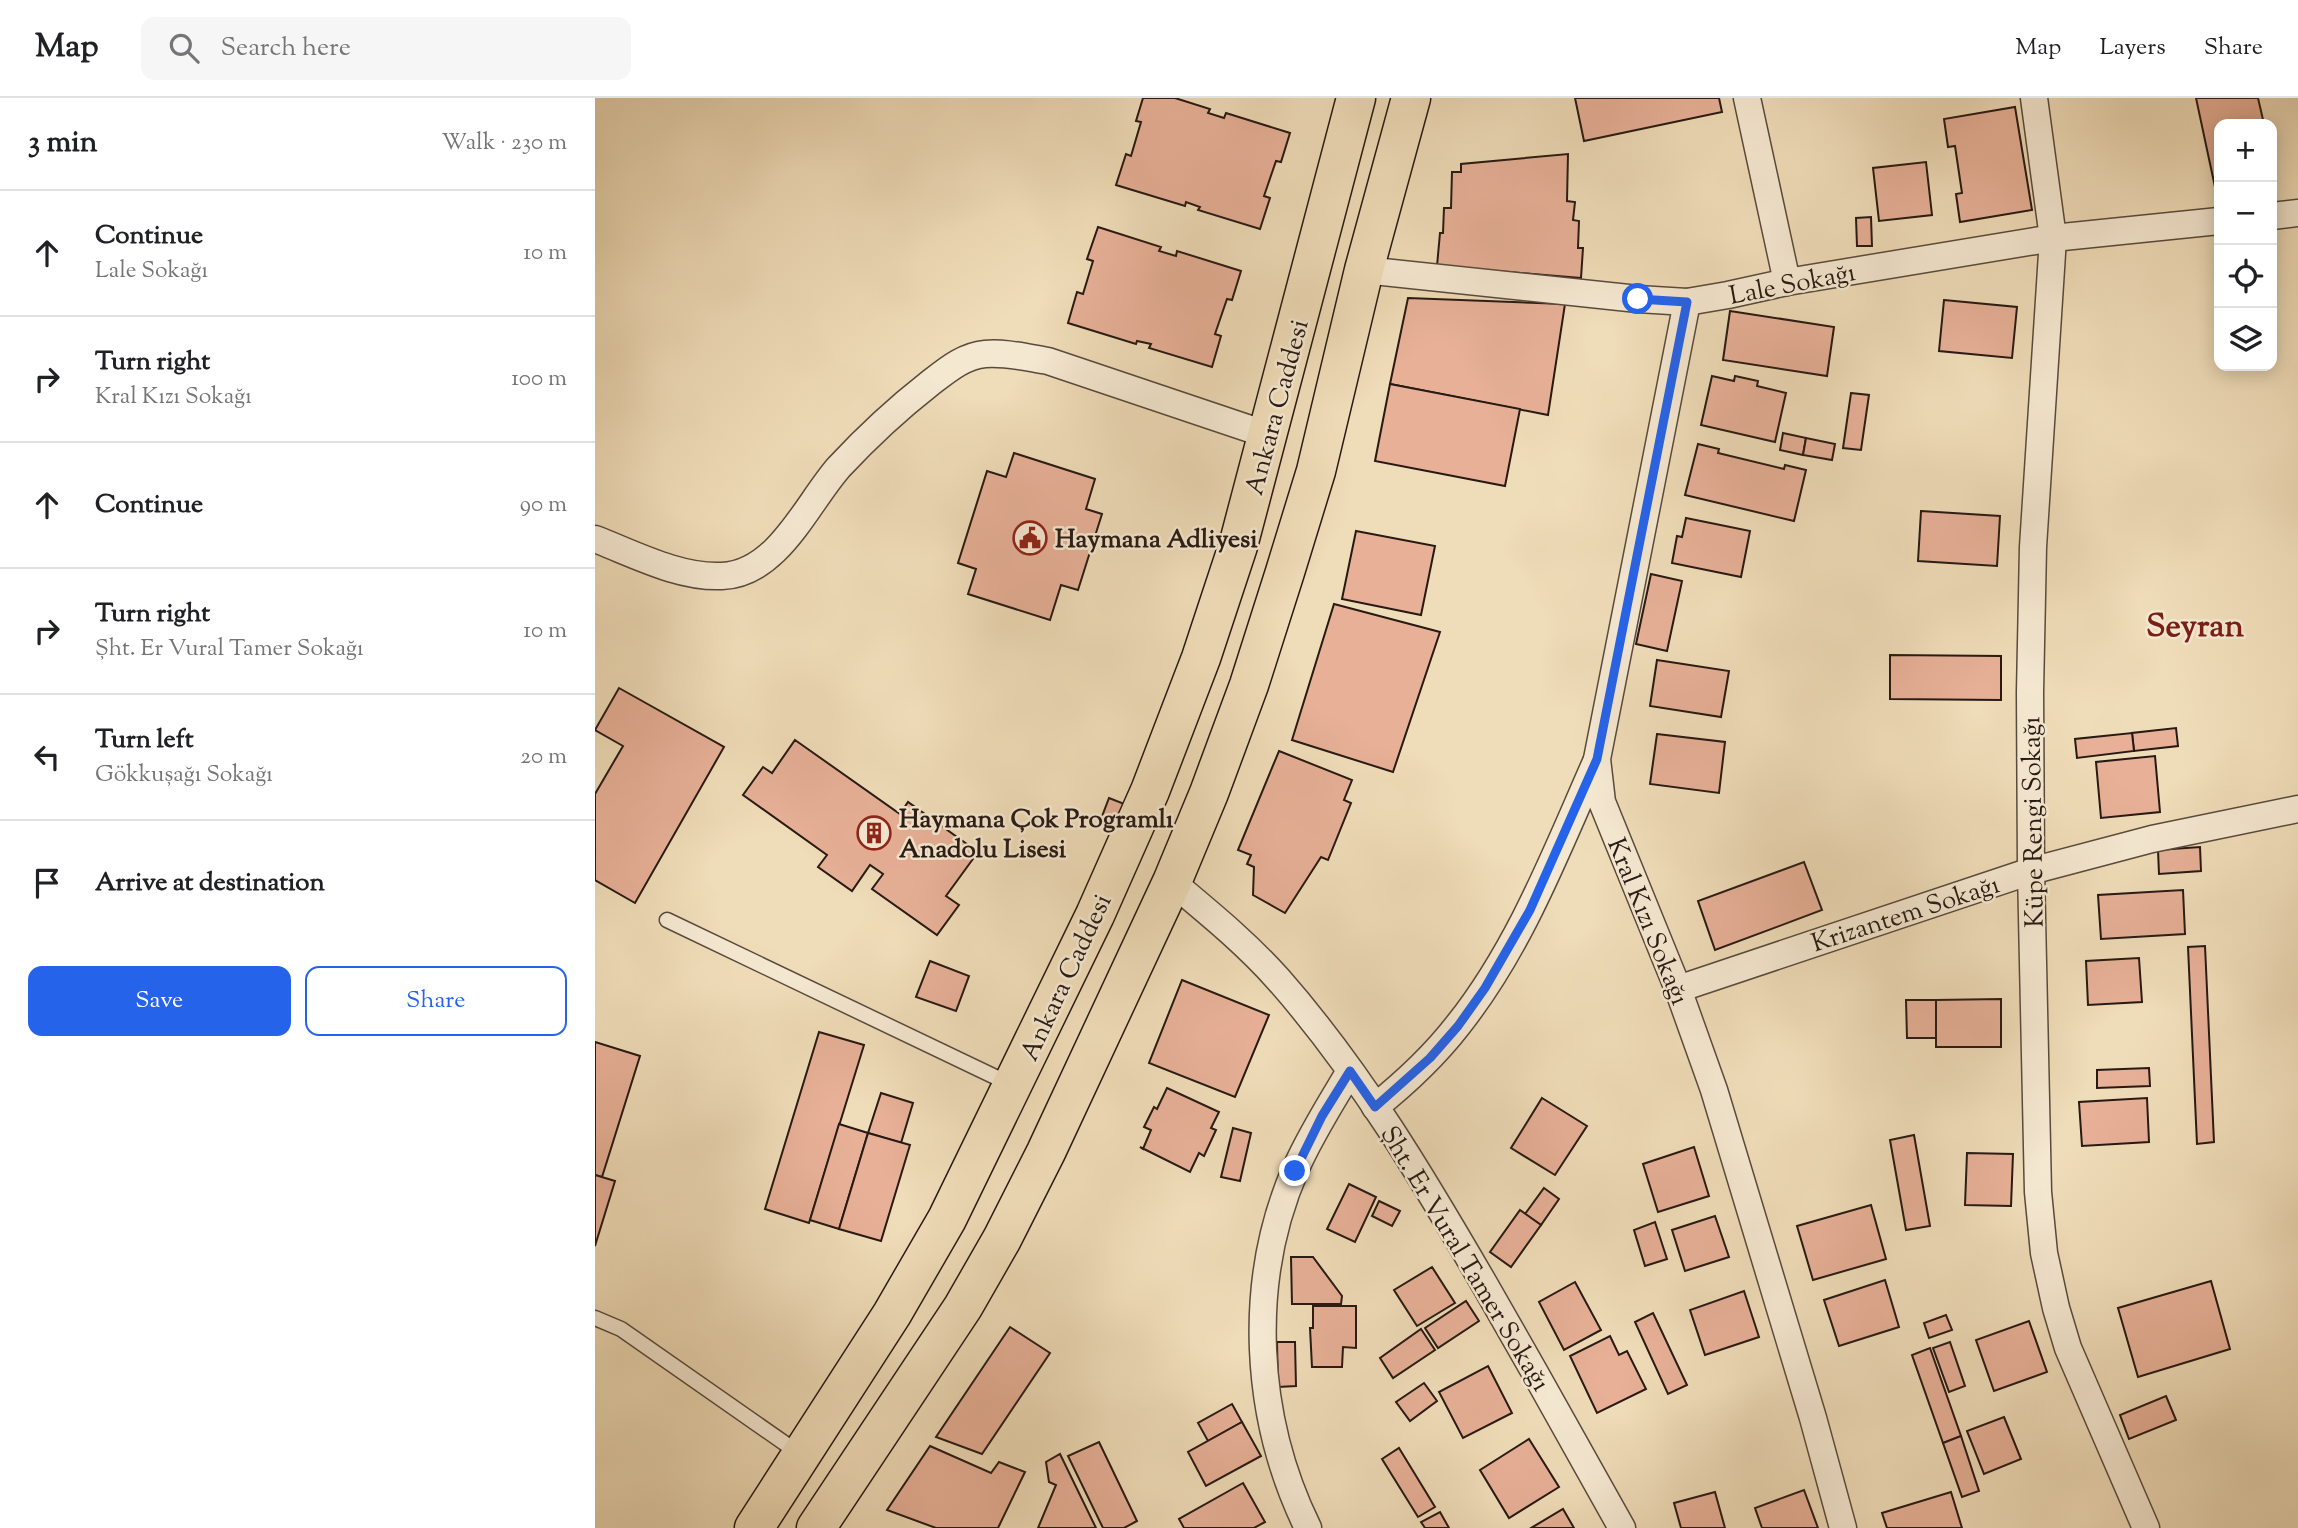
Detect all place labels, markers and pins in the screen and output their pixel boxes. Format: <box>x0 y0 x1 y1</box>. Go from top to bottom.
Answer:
public building icon: Haymana Adliyesi <box>1011 519 1049 557</box>
place label: Haymana Adliyesi <box>1055 522 1258 559</box>
place label: Haymana Çok Programlı Anadolu Lisesi <box>899 802 1174 869</box>
building icon: Haymana Çok Programlı Anadolu Lisesi <box>855 814 893 852</box>

